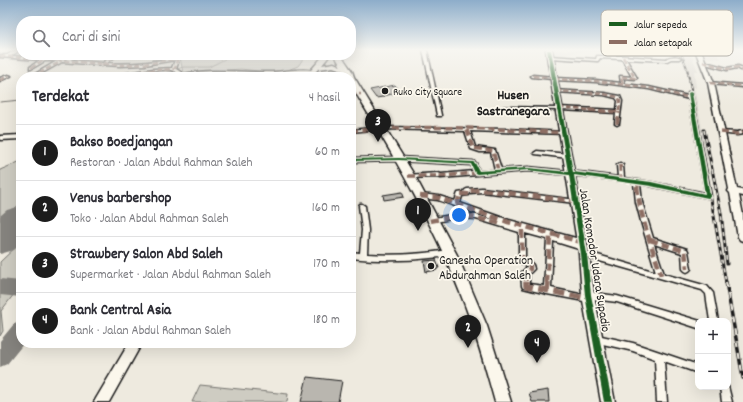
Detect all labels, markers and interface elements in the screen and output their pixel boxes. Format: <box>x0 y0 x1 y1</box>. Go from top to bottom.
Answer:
legend <box>601 10 733 56</box>
search box <box>16 16 356 60</box>
text: Jalur sepeda <box>634 18 688 34</box>
icon: search <box>30 27 52 49</box>
text: Cari di sini <box>62 27 120 49</box>
text: Jalan setapak <box>634 36 692 52</box>
place label: Ruko City Square <box>393 85 462 101</box>
text: Terdekat <box>32 86 89 110</box>
marker: Ruko City Square <box>380 86 390 96</box>
district label: Husen Sastranegara <box>477 86 551 122</box>
text: 4 hasil <box>309 89 340 108</box>
pin: 3 <box>365 109 391 142</box>
text: Bakso Boedjangan <box>70 132 173 154</box>
text: 1 <box>44 143 46 162</box>
text: 60 m <box>315 143 340 162</box>
text: Restoran · Jalan Abdul Rahman Saleh <box>70 154 252 173</box>
street label: Jalan Komodor Udara Supadio <box>573 187 614 334</box>
text: Venus barbershop <box>70 188 172 210</box>
pin: 1 <box>405 198 431 231</box>
text: 2 <box>42 199 48 218</box>
text: 160 m <box>312 199 340 218</box>
your location <box>449 205 469 225</box>
text: Toko · Jalan Abdul Rahman Saleh <box>70 210 228 229</box>
text: Strawbery Salon Abd Saleh <box>70 244 223 266</box>
place label: Ganesha Operation Abdurahman Saleh <box>439 252 533 286</box>
text: 3 <box>42 255 48 274</box>
text: 170 m <box>313 255 340 274</box>
marker: Ganesha Operation Abdurahman Saleh <box>426 261 436 271</box>
text: Supermarket · Jalan Abdul Rahman Saleh <box>70 266 271 285</box>
text: Bank Central Asia <box>70 300 171 322</box>
text: 4 <box>42 311 48 330</box>
text: 180 m <box>313 311 340 330</box>
pin: 2 <box>455 315 481 348</box>
map controls <box>695 318 731 390</box>
button: + <box>695 318 731 354</box>
text: Bank · Jalan Abdul Rahman Saleh <box>70 322 231 341</box>
pin: 4 <box>524 330 550 363</box>
button: − <box>695 354 731 390</box>

